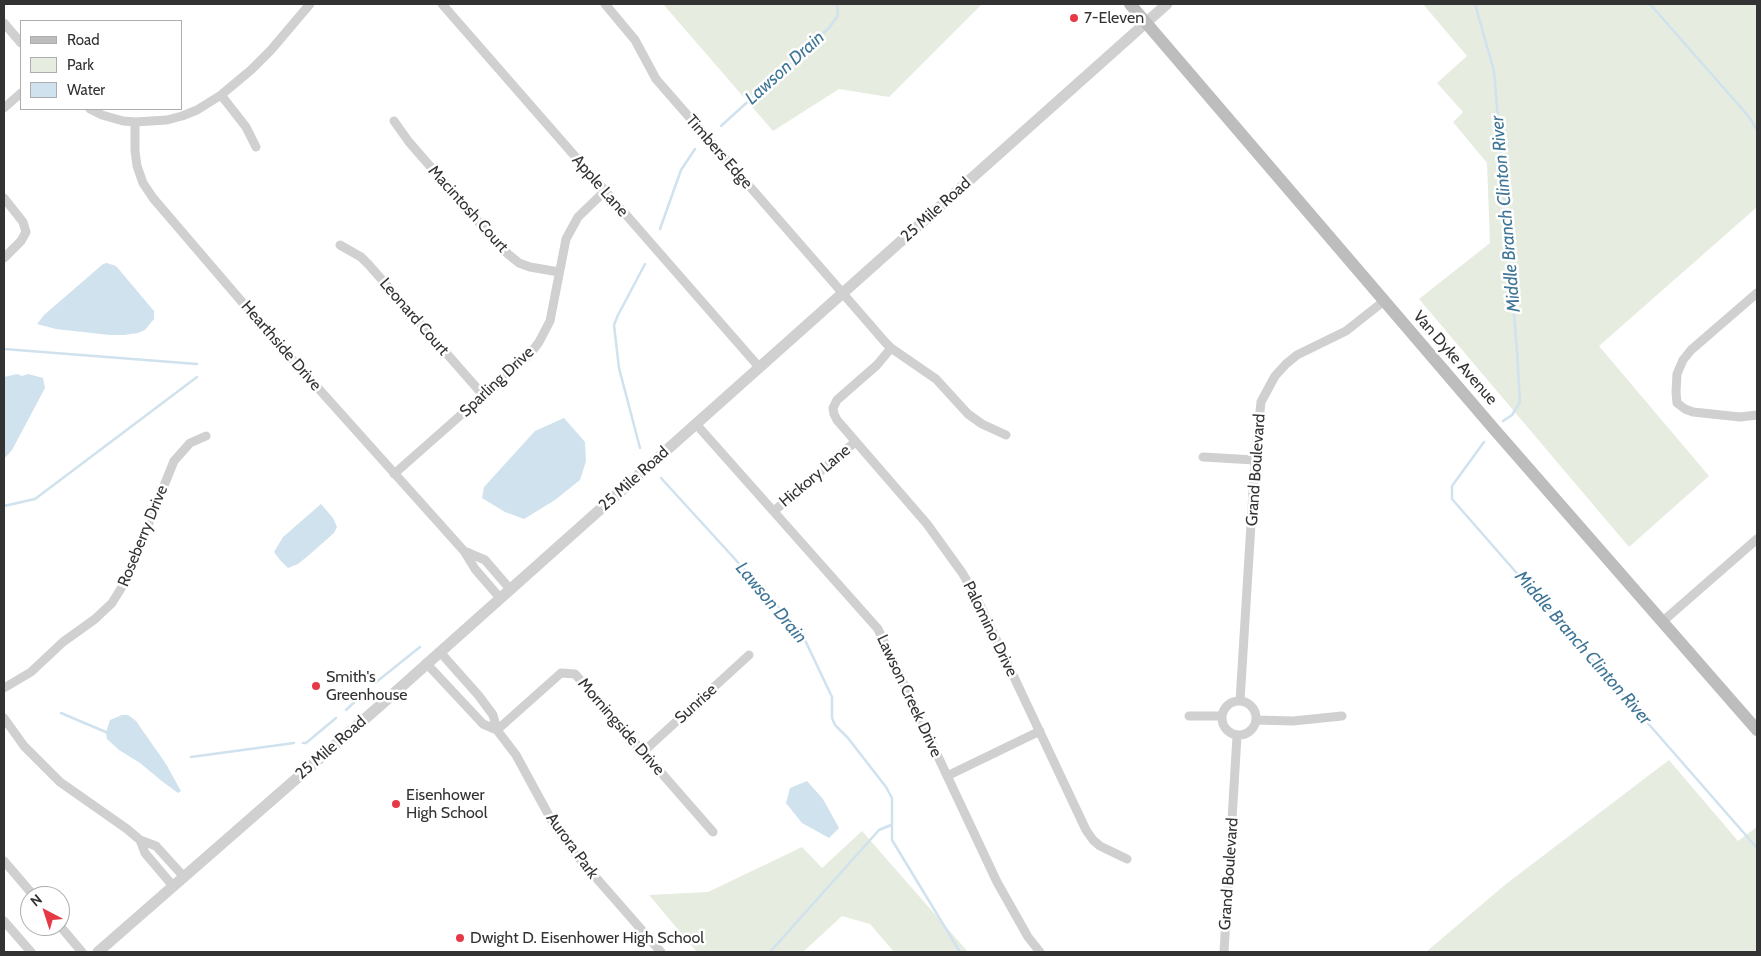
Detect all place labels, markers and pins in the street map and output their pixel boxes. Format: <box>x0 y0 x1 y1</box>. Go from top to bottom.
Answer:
place label: 7-Eleven <box>1084 8 1144 28</box>
marker: 7-Eleven <box>1068 12 1080 24</box>
place label: Smith's Greenhouse <box>326 667 408 705</box>
marker: Smith's Greenhouse <box>310 680 322 692</box>
place label: Eisenhower High School <box>406 785 487 823</box>
marker: Eisenhower High School <box>390 798 402 810</box>
place label: Dwight D. Eisenhower High School <box>470 928 704 948</box>
marker: Dwight D. Eisenhower High School <box>454 932 466 944</box>

